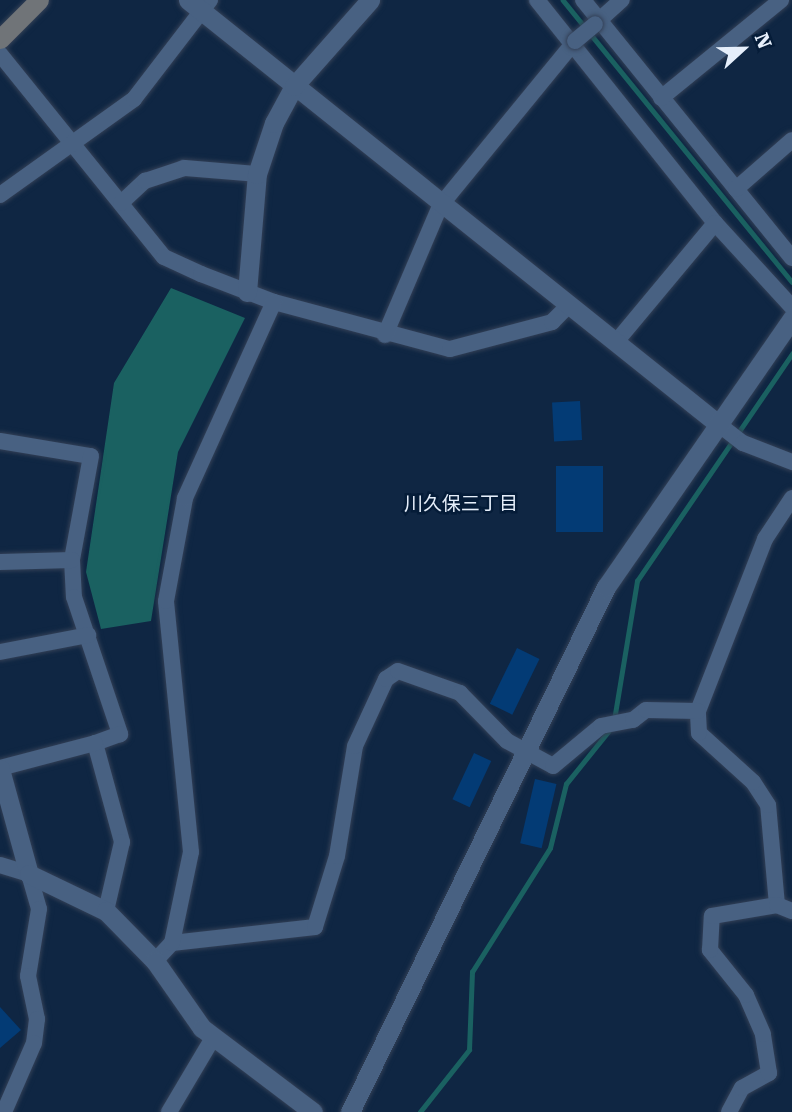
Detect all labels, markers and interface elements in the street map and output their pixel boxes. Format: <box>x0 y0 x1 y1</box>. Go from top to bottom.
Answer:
north arrow <box>708 14 778 84</box>
text: N <box>750 30 776 52</box>
district label: 川久保三丁目 <box>404 493 518 515</box>

